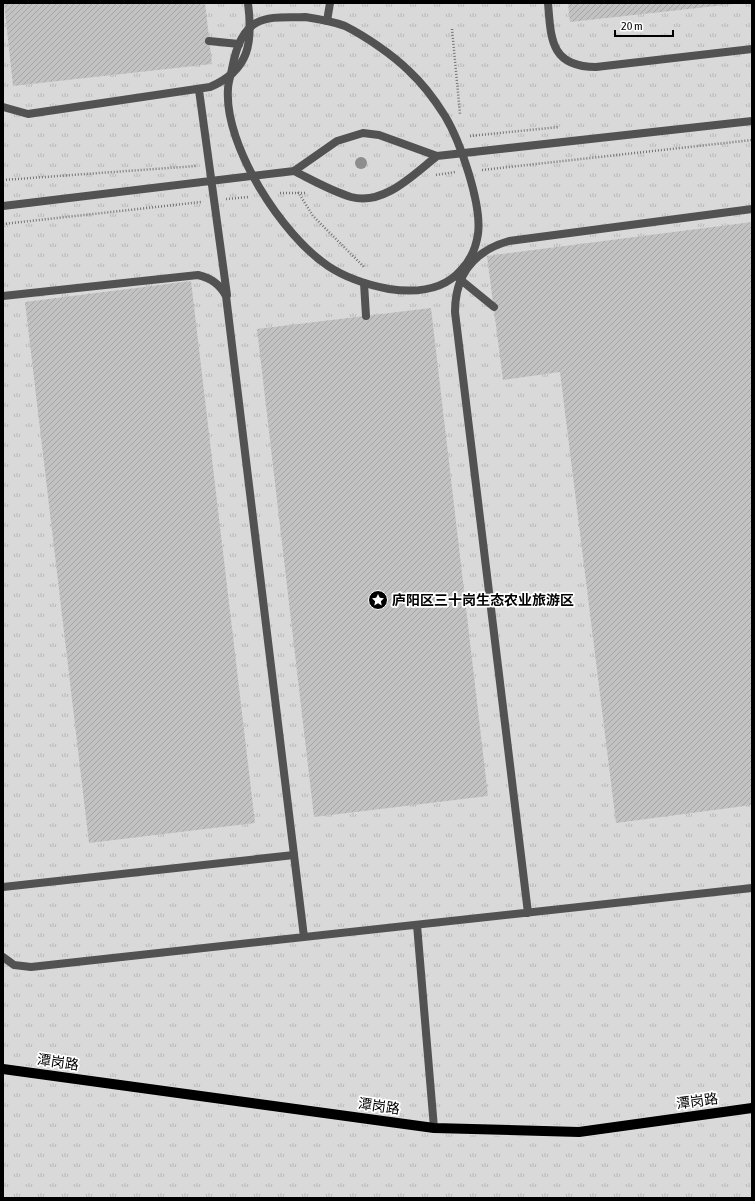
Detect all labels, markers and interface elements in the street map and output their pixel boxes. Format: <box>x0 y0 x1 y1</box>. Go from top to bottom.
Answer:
scale bar <box>615 12 673 38</box>
text: 20 m <box>621 19 643 33</box>
place icon: 庐阳区三十岗生态农业旅游区 <box>367 589 389 611</box>
place label: 庐阳区三十岗生态农业旅游区 <box>392 592 574 608</box>
street label: 潭岗路 <box>36 1051 80 1073</box>
street label: 潭岗路 <box>675 1090 719 1112</box>
street label: 潭岗路 <box>357 1095 401 1117</box>

